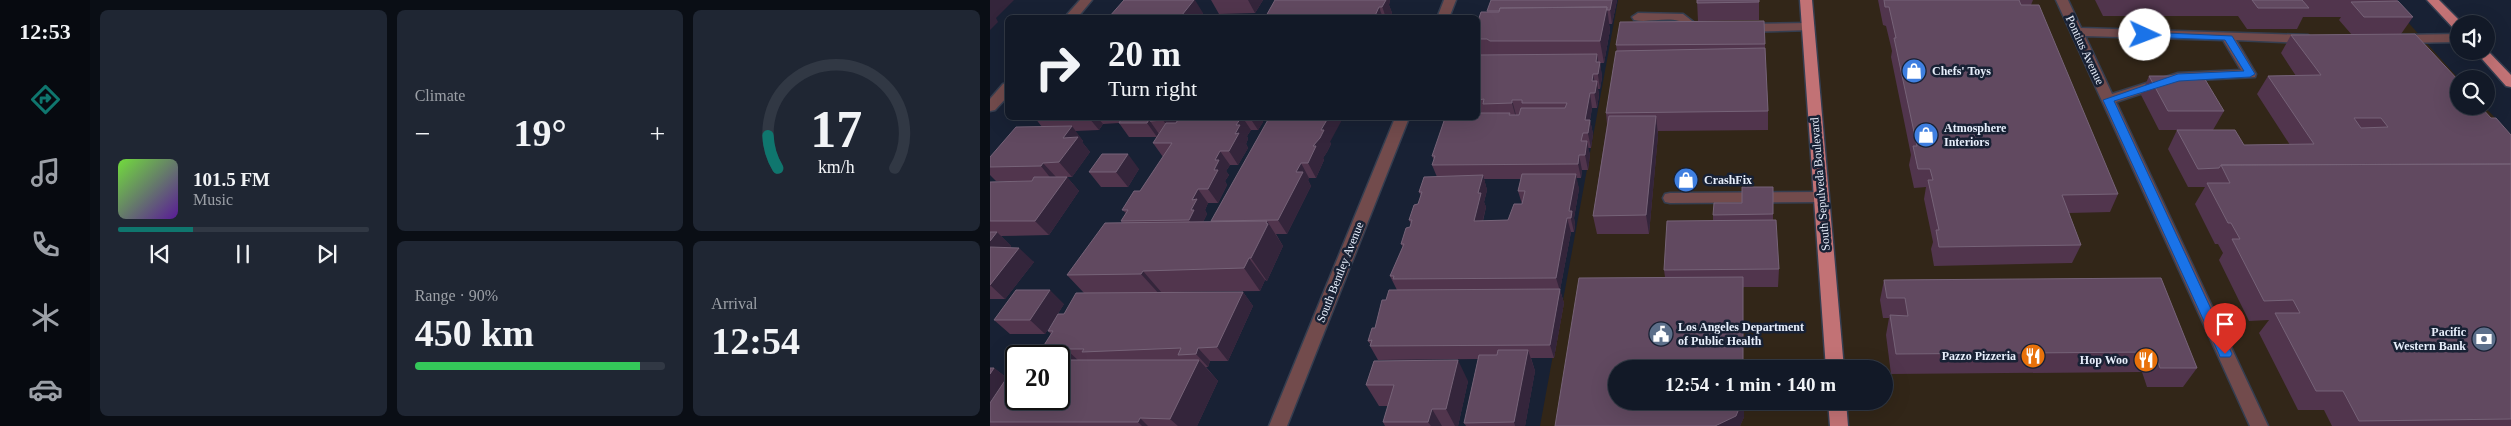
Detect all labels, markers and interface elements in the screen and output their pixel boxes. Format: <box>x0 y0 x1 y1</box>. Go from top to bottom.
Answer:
position arrow <box>2118 8 2170 60</box>
street label: Pontius Avenue <box>2063 13 2107 87</box>
map controls <box>2450 15 2495 115</box>
button: sound <box>2450 15 2495 60</box>
text: 12:53 <box>19 19 71 44</box>
icon: right <box>1025 35 1090 100</box>
text: 20 m <box>1108 35 1181 74</box>
shop icon: Chefs' Toys <box>1901 58 1927 84</box>
place label: Chefs' Toys <box>1932 64 1991 78</box>
button: search <box>2450 70 2495 115</box>
text: Turn right <box>1108 76 1197 101</box>
icon: directions <box>28 82 63 117</box>
text: Climate <box>415 87 465 104</box>
text: 17 <box>811 101 863 158</box>
text: 19° <box>513 112 567 154</box>
street label: South Sepulveda Boulevard <box>1807 117 1833 251</box>
text: − <box>415 118 430 149</box>
text: + <box>650 118 665 149</box>
place label: Atmosphere Interiors <box>1944 121 2007 149</box>
shop icon: Atmosphere Interiors <box>1913 122 1939 148</box>
icon: music <box>28 155 63 190</box>
text: km/h <box>818 157 855 177</box>
shop icon: CrashFix <box>1673 167 1699 193</box>
text: 101.5 FM <box>193 169 270 190</box>
place label: CrashFix <box>1704 173 1752 187</box>
text: Music <box>193 191 233 208</box>
street label: South Bentley Avenue <box>1313 220 1367 324</box>
icon: phone <box>28 227 63 262</box>
icon: previous <box>146 240 174 268</box>
icon: pause <box>229 240 257 268</box>
icon: next <box>313 240 341 268</box>
text: Range · 90% <box>415 287 498 304</box>
text: Arrival <box>711 295 758 312</box>
icon: climate <box>28 300 63 335</box>
pin <box>2204 303 2246 354</box>
icon: arrive <box>2211 310 2239 338</box>
text: 450 km <box>415 312 534 354</box>
text: 12:54 <box>711 320 800 362</box>
place label: Los Angeles Department of Public Health <box>1678 320 1804 348</box>
public building icon: Los Angeles Department of Public Health <box>1648 321 1674 347</box>
place label: Pacific Western Bank <box>2393 325 2467 353</box>
bank icon: Pacific Western Bank <box>2471 326 2497 352</box>
restaurant icon: Pazzo Pizzeria <box>2020 343 2046 369</box>
speed limit sign: 20 <box>1005 345 1070 410</box>
restaurant icon: Hop Woo <box>2133 347 2159 373</box>
place label: Pazzo Pizzeria <box>1942 349 2016 363</box>
place label: Hop Woo <box>2080 353 2128 367</box>
icon: car <box>28 372 63 407</box>
text: 12:54 · 1 min · 140 m <box>1665 374 1836 395</box>

